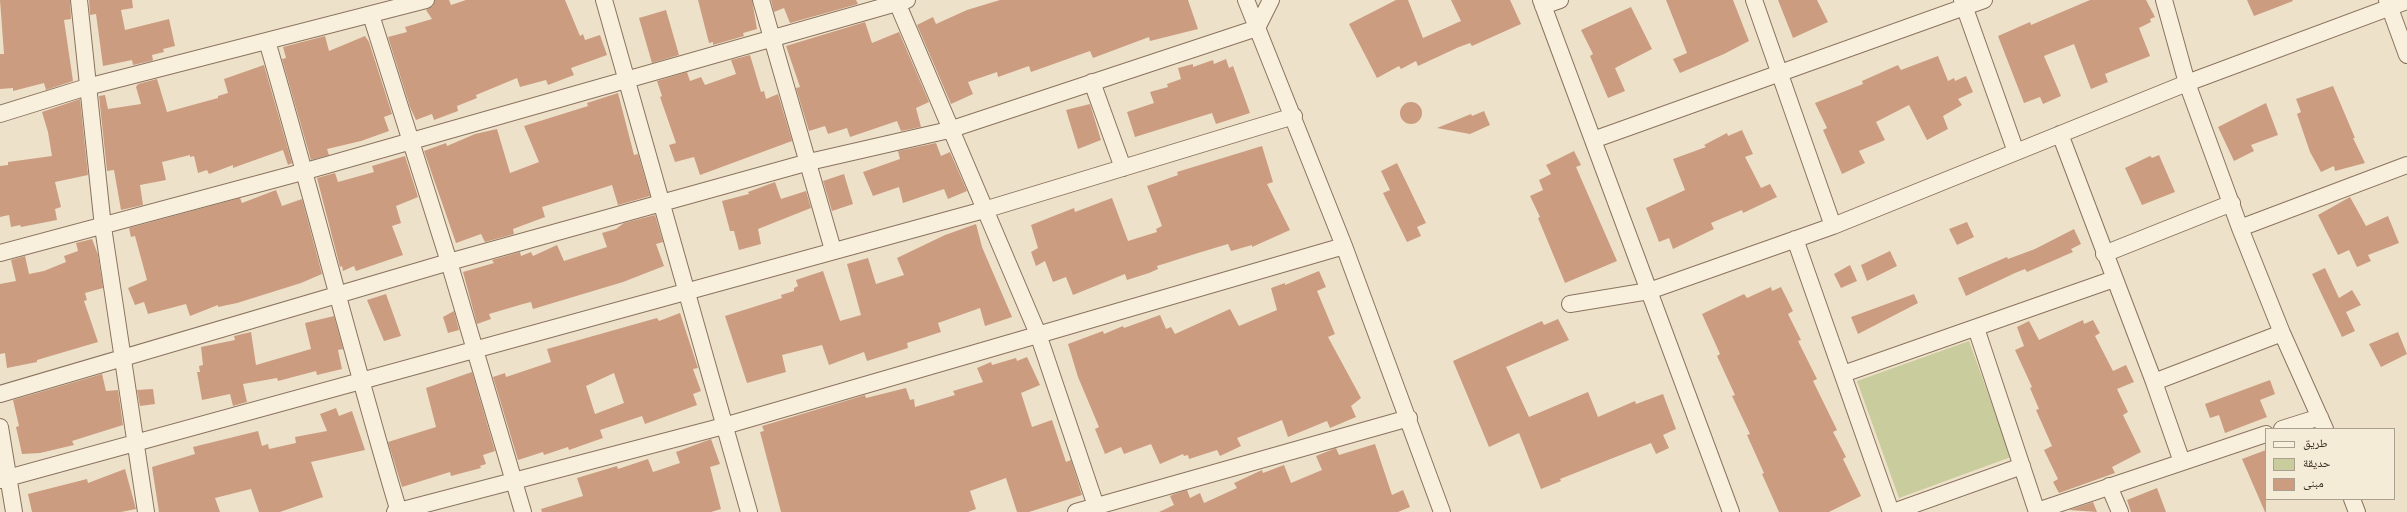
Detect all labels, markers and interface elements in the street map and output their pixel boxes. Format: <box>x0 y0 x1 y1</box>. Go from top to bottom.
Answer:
legend <box>2265 428 2395 500</box>
text: طريق <box>2303 434 2328 455</box>
text: حديقة <box>2303 454 2331 475</box>
text: مبنى <box>2303 474 2324 495</box>

